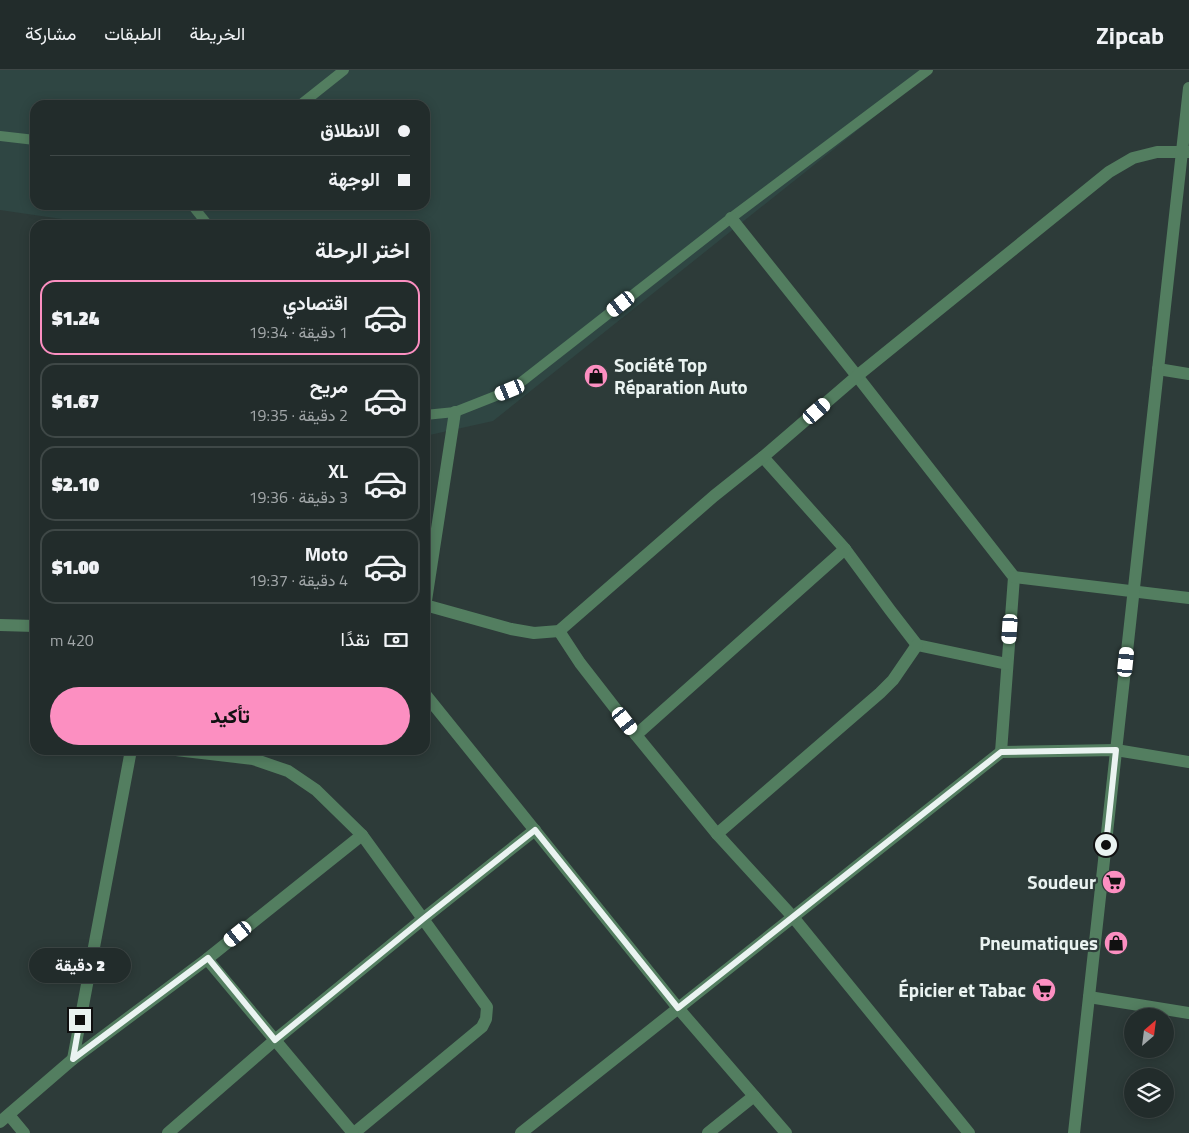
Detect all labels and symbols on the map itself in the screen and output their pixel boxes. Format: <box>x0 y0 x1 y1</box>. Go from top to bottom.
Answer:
car <box>604 289 637 319</box>
place label: Société Top Réparation Auto <box>614 350 748 401</box>
shop icon: Société Top Réparation Auto <box>583 363 609 389</box>
car <box>493 377 526 403</box>
car <box>800 395 833 427</box>
car <box>1001 614 1018 644</box>
car <box>1116 646 1135 678</box>
car <box>609 705 640 737</box>
route start <box>1095 834 1117 856</box>
place label: Soudeur <box>1027 867 1096 896</box>
supermarket icon: Soudeur <box>1101 869 1127 895</box>
car <box>221 919 254 949</box>
place label: Pneumatiques <box>979 928 1098 957</box>
shop icon: Pneumatiques <box>1103 930 1129 956</box>
callout: 2 دقيقة <box>29 948 131 982</box>
place label: Épicier et Tabac <box>898 975 1026 1004</box>
supermarket icon: Épicier et Tabac <box>1031 977 1057 1003</box>
north arrow <box>1124 1008 1174 1058</box>
route end <box>69 1009 91 1031</box>

